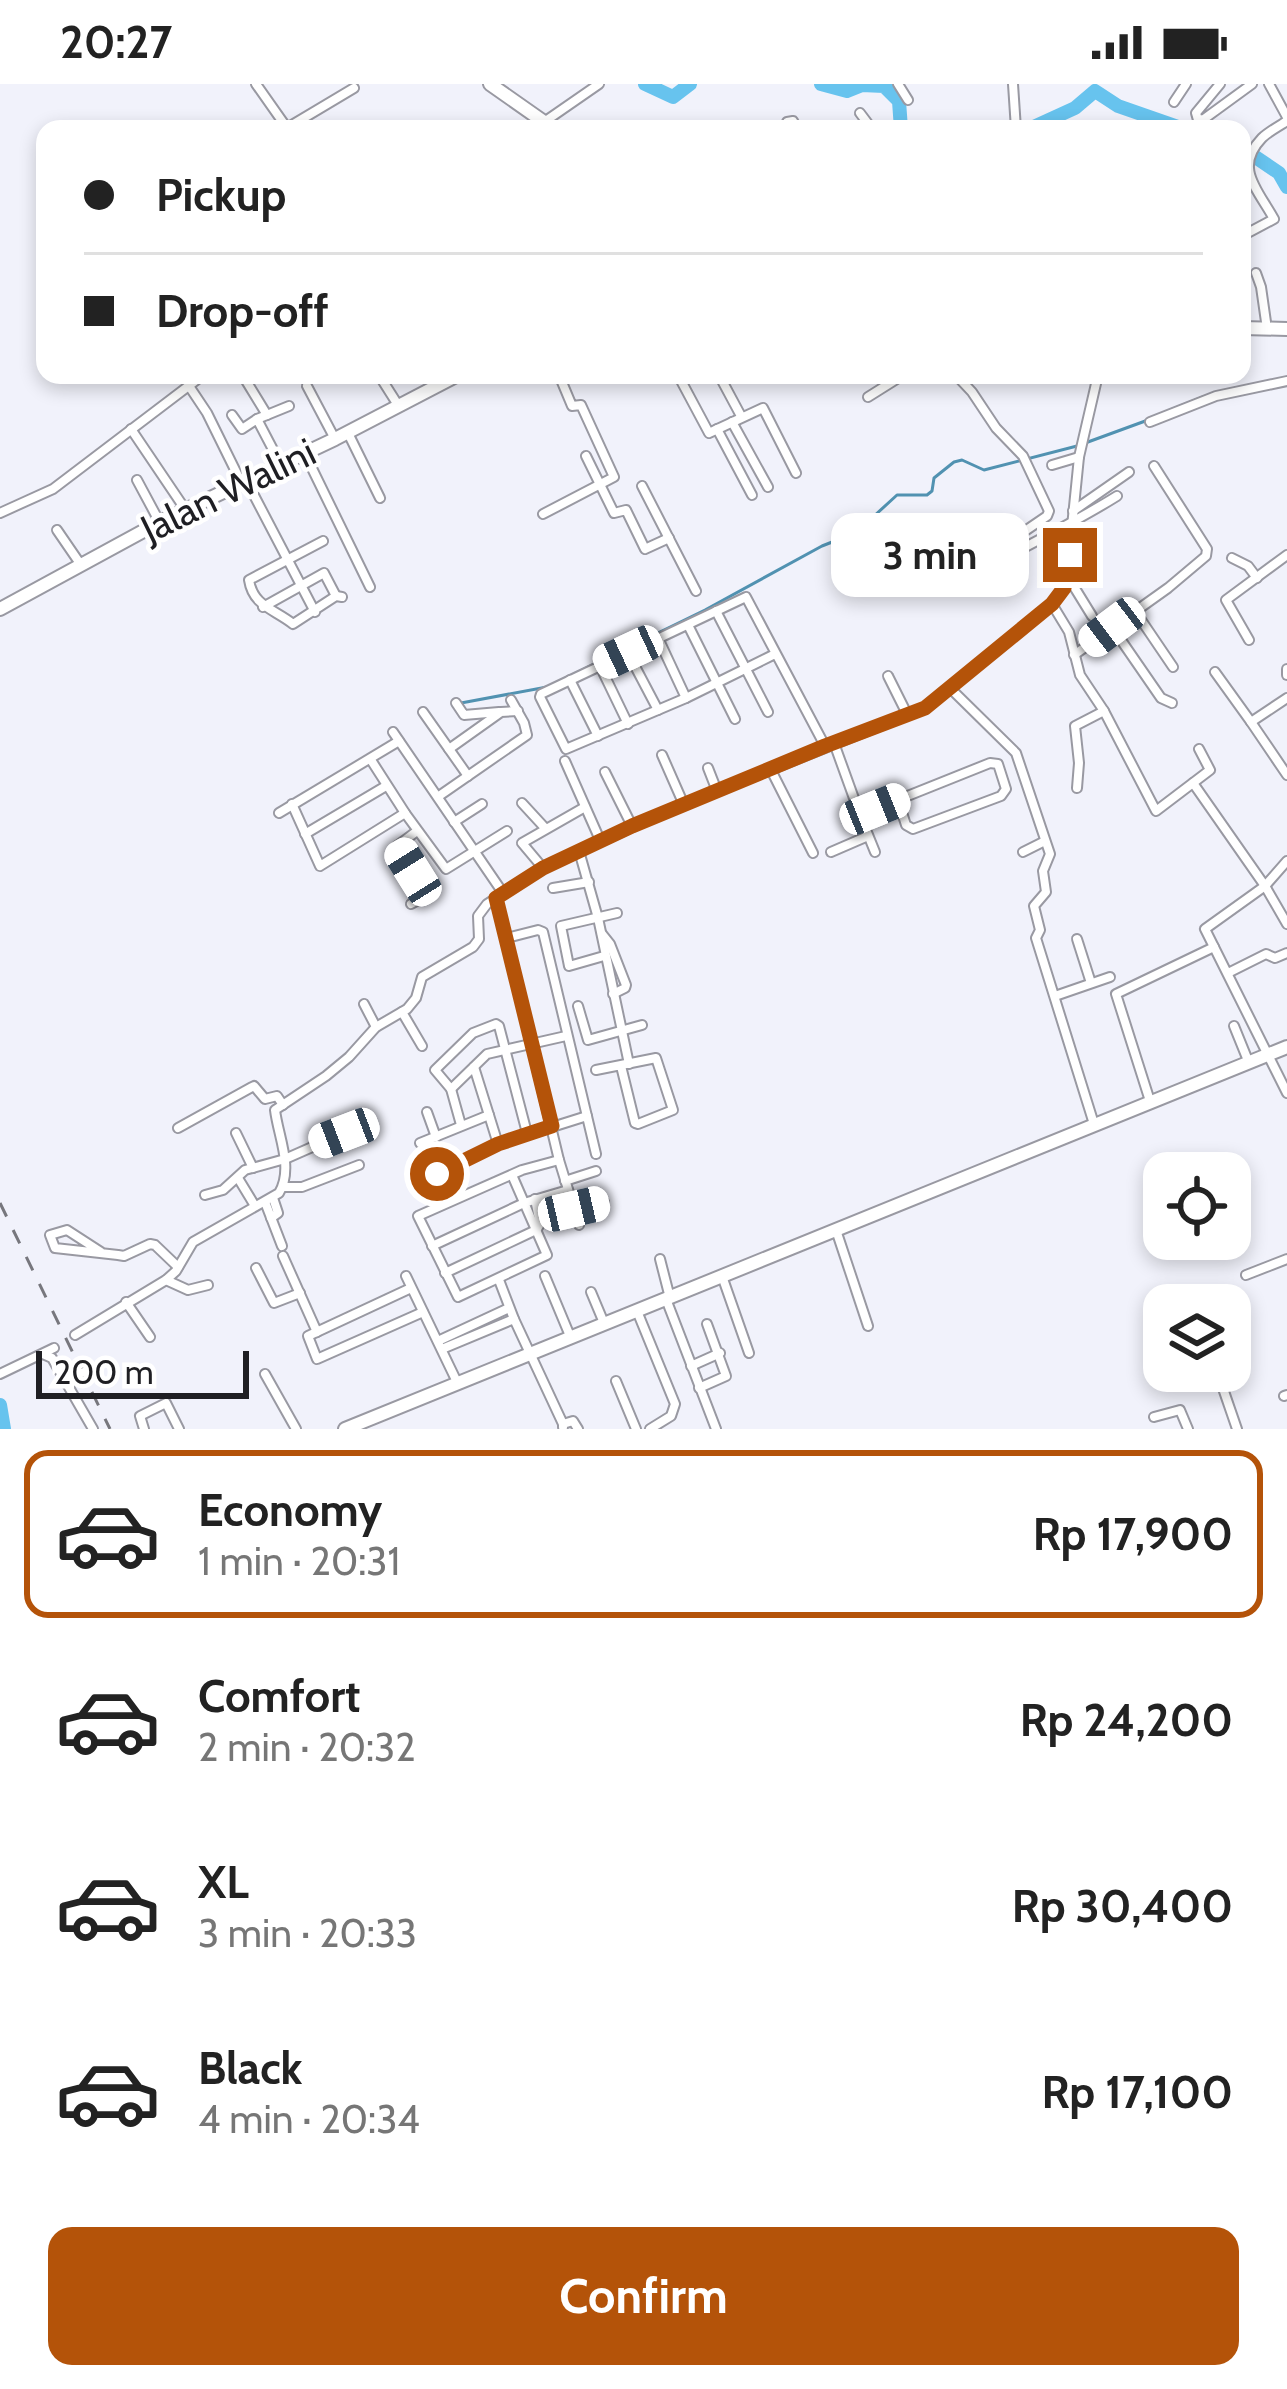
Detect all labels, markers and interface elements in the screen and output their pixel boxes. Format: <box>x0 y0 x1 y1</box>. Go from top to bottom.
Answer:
text: 20:27 <box>60 15 172 69</box>
text: Pickup <box>156 168 286 222</box>
text: Drop-off <box>156 284 329 338</box>
street label: Jalan Walini <box>132 427 323 553</box>
callout: 3 min <box>830 513 1028 597</box>
route end <box>1043 528 1097 582</box>
text: 3 min <box>883 531 977 579</box>
car <box>1072 591 1152 663</box>
car <box>588 620 668 684</box>
car <box>835 779 915 839</box>
car <box>379 832 447 912</box>
car <box>304 1103 384 1163</box>
route start <box>410 1147 464 1201</box>
map controls <box>1143 1152 1251 1392</box>
button: locate <box>1143 1152 1251 1260</box>
car <box>535 1183 613 1235</box>
button: layers <box>1143 1284 1251 1392</box>
scale bar <box>36 1345 249 1398</box>
text: 200 m <box>54 1352 154 1392</box>
icon: car <box>54 1480 162 1588</box>
text: Economy <box>198 1483 382 1537</box>
text: Rp 17,900 <box>1033 1507 1233 1561</box>
text: 1 min · 20:31 <box>198 1537 400 1585</box>
icon: car <box>54 1666 162 1774</box>
text: Comfort <box>198 1669 361 1723</box>
text: Rp 24,200 <box>1020 1693 1233 1747</box>
text: 2 min · 20:32 <box>198 1723 416 1771</box>
icon: car <box>54 1852 162 1960</box>
text: XL <box>198 1855 249 1909</box>
text: Rp 30,400 <box>1012 1879 1233 1933</box>
text: 3 min · 20:33 <box>198 1909 417 1957</box>
icon: car <box>54 2038 162 2146</box>
text: Black <box>198 2041 302 2095</box>
text: Rp 17,100 <box>1042 2065 1233 2119</box>
text: 4 min · 20:34 <box>198 2095 420 2143</box>
button: Confirm <box>48 2227 1239 2365</box>

